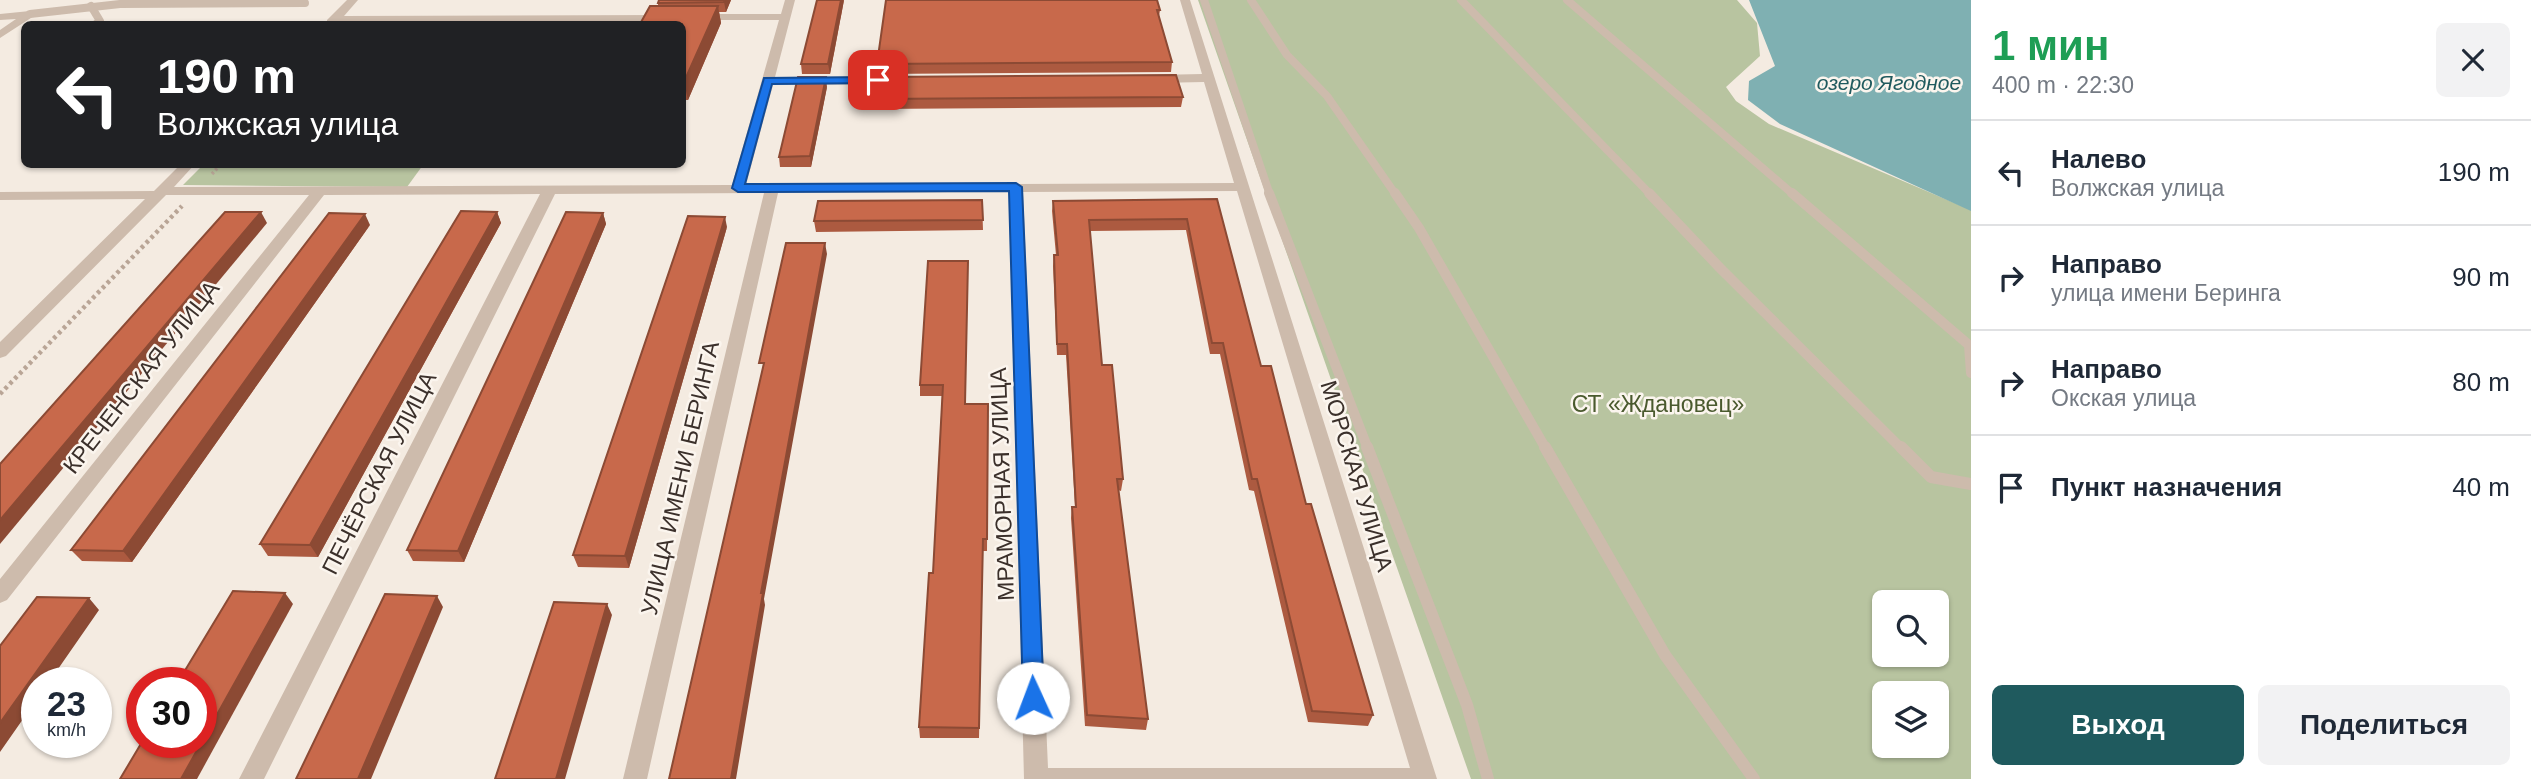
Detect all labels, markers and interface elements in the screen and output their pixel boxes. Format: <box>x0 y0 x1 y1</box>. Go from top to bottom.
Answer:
text: 1 мин <box>1992 22 2109 69</box>
button: close <box>2436 23 2510 97</box>
icon: left <box>42 49 133 140</box>
text: 190 m <box>157 49 296 103</box>
pin <box>848 50 908 110</box>
icon: arrive <box>859 61 897 99</box>
water label: озеро Ягодное <box>1817 71 1961 94</box>
text: 400 m · 22:30 <box>1992 72 2134 98</box>
text: Волжская улица <box>157 106 398 142</box>
text: Налево <box>2051 144 2146 174</box>
icon: left <box>1992 154 2030 192</box>
text: 190 m <box>2438 157 2510 187</box>
text: Волжская улица <box>2051 175 2224 201</box>
text: Направо <box>2051 249 2162 279</box>
icon: right <box>1992 259 2030 297</box>
text: 90 m <box>2452 262 2510 292</box>
street label: КРЕЧЕНСКАЯ УЛИЦА <box>58 275 225 479</box>
text: улица имени Беринга <box>2051 280 2281 306</box>
street label: УЛИЦА ИМЕНИ БЕРИНГА <box>636 338 724 617</box>
text: Направо <box>2051 354 2162 384</box>
icon: right <box>1992 364 2030 402</box>
street label: МРАМОРНАЯ УЛИЦА <box>985 366 1019 601</box>
street label: ПЕЧЁРСКАЯ УЛИЦА <box>317 367 442 579</box>
text: 80 m <box>2452 367 2510 397</box>
street label: МОРСКАЯ УЛИЦА <box>1316 377 1399 575</box>
text: Окская улица <box>2051 385 2196 411</box>
park label: СТ «Ждановец» <box>1572 391 1744 417</box>
icon: arrive <box>1992 469 2030 507</box>
text: Пункт назначения <box>2051 472 2282 502</box>
text: 40 m <box>2452 472 2510 502</box>
map controls <box>1872 590 1949 758</box>
button: search <box>1872 590 1949 667</box>
position arrow <box>996 661 1070 735</box>
speed limit sign: 30 <box>126 667 217 758</box>
button: layers <box>1872 681 1949 758</box>
text: 23 <box>47 684 86 723</box>
button: Выход <box>1992 685 2244 765</box>
button: Поделиться <box>2258 685 2510 765</box>
text: km/h <box>47 720 86 740</box>

